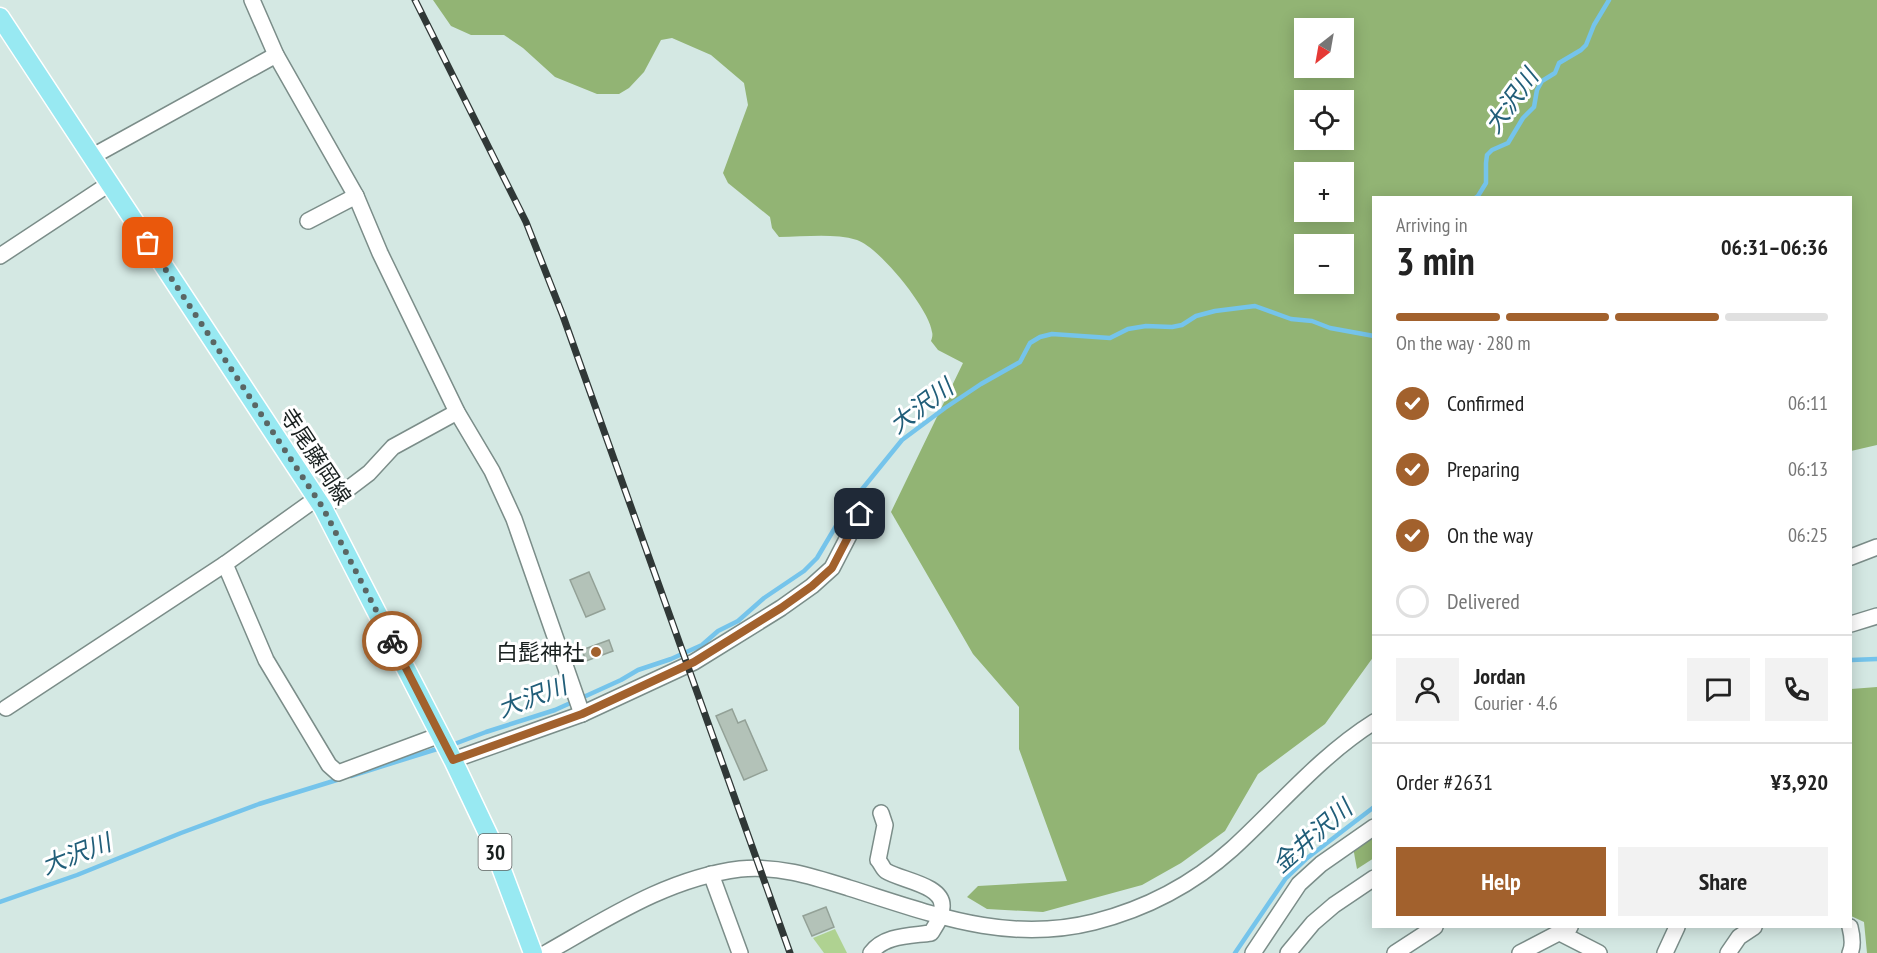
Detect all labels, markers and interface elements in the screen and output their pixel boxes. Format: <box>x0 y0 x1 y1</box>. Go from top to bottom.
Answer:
north arrow <box>1294 18 1354 78</box>
map controls <box>1294 18 1354 294</box>
water label: 大沢川 <box>1477 60 1546 139</box>
button: locate <box>1294 90 1354 150</box>
button: + <box>1294 162 1354 222</box>
text: Arriving in <box>1396 212 1468 238</box>
pin <box>122 217 173 268</box>
icon: bag <box>131 226 164 259</box>
text: 06:31–06:36 <box>1721 233 1828 261</box>
button: − <box>1294 234 1354 294</box>
text: 3 min <box>1396 235 1475 286</box>
text: On the way · 280 m <box>1396 330 1531 356</box>
water label: 大沢川 <box>883 370 961 440</box>
icon: check <box>1396 387 1429 420</box>
text: Confirmed <box>1447 389 1524 417</box>
text: 06:11 <box>1788 390 1828 416</box>
street label: 寺尾藤岡線 <box>274 402 358 510</box>
icon: check <box>1396 453 1429 486</box>
text: Preparing <box>1447 455 1520 483</box>
text: 06:13 <box>1788 456 1828 482</box>
pin <box>834 488 885 539</box>
icon: home <box>843 497 876 530</box>
icon: check <box>1396 519 1429 552</box>
text: On the way <box>1447 521 1533 549</box>
text: 06:25 <box>1788 522 1828 548</box>
text: Delivered <box>1447 587 1520 615</box>
courier <box>362 611 422 671</box>
icon: bike <box>376 625 409 658</box>
place label: 白髭神社 <box>496 638 584 666</box>
marker: 白髭神社 <box>589 645 603 659</box>
button: person <box>1396 658 1459 721</box>
button: chat <box>1687 658 1750 721</box>
button: phone <box>1765 658 1828 721</box>
text: Jordan <box>1474 662 1525 690</box>
water label: 大沢川 <box>493 669 574 724</box>
text: Courier · 4.6 <box>1474 690 1558 716</box>
text: Order #2631 <box>1396 768 1493 796</box>
text: ¥3,920 <box>1771 768 1828 796</box>
water label: 金井沢川 <box>1266 791 1361 879</box>
water label: 大沢川 <box>37 826 118 881</box>
road number: 30 <box>478 834 512 870</box>
button: Help <box>1396 847 1606 916</box>
button: Share <box>1618 847 1828 916</box>

